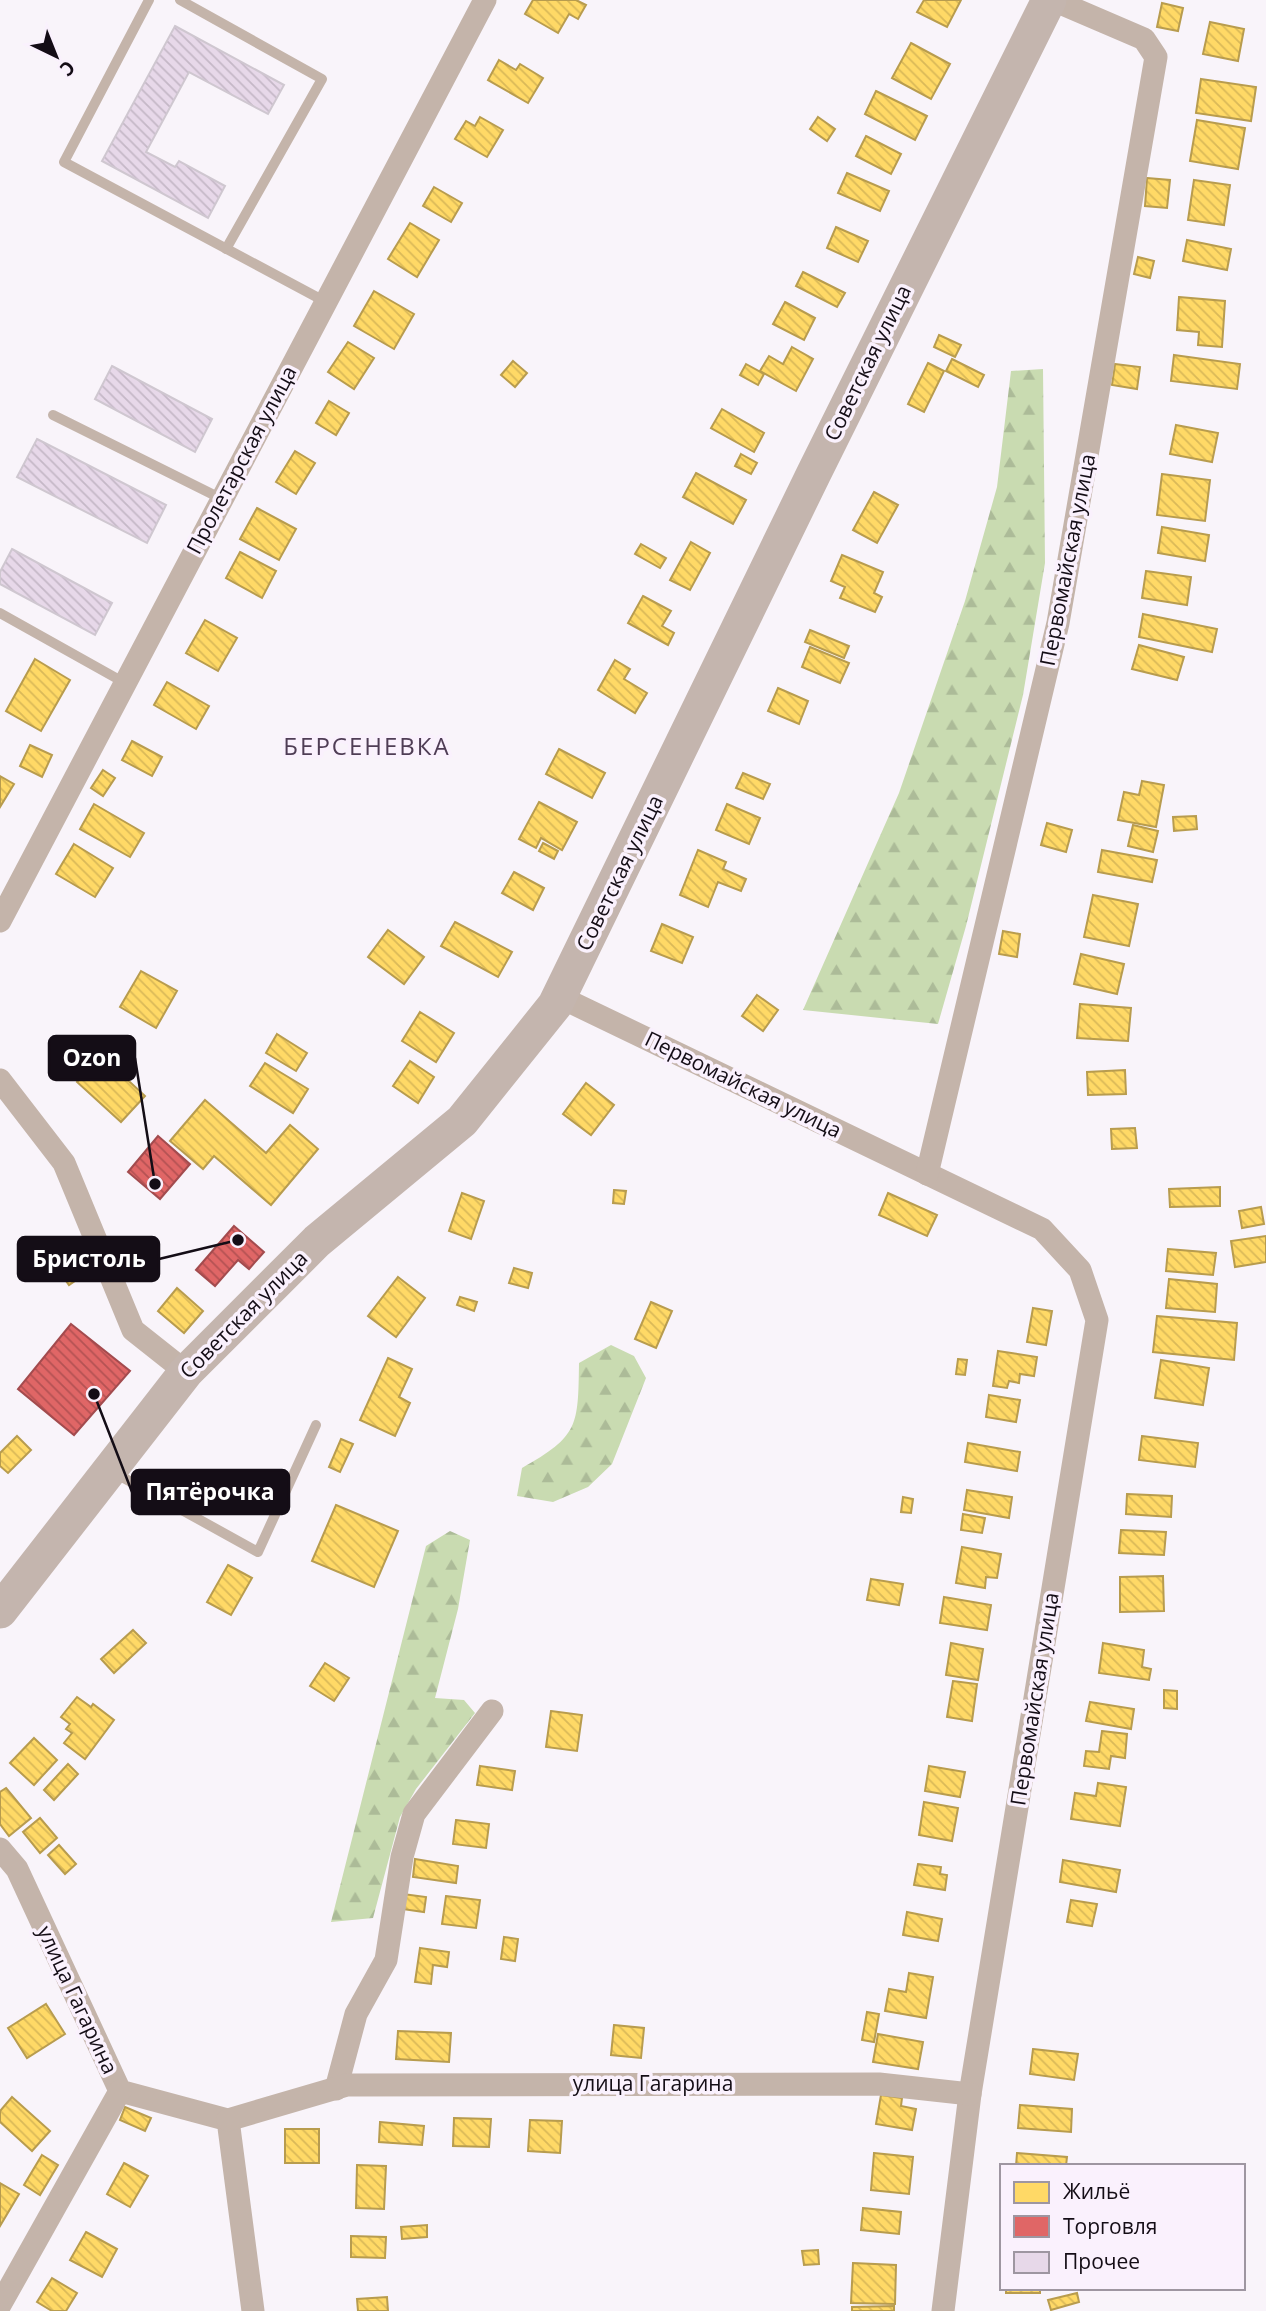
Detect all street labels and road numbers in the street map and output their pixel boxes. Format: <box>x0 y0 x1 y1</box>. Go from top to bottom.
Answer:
street label: Советская улица <box>817 280 917 445</box>
street label: Пролетарская улица <box>180 361 303 559</box>
street label: Первомайская улица <box>1033 451 1101 668</box>
street label: Советская улица <box>569 790 669 955</box>
street label: Первомайская улица <box>640 1024 846 1144</box>
street label: Советская улица <box>173 1244 313 1384</box>
street label: Первомайская улица <box>1003 1590 1065 1807</box>
street label: улица Гагарина <box>31 1921 125 2078</box>
street label: улица Гагарина <box>573 2069 733 2097</box>

